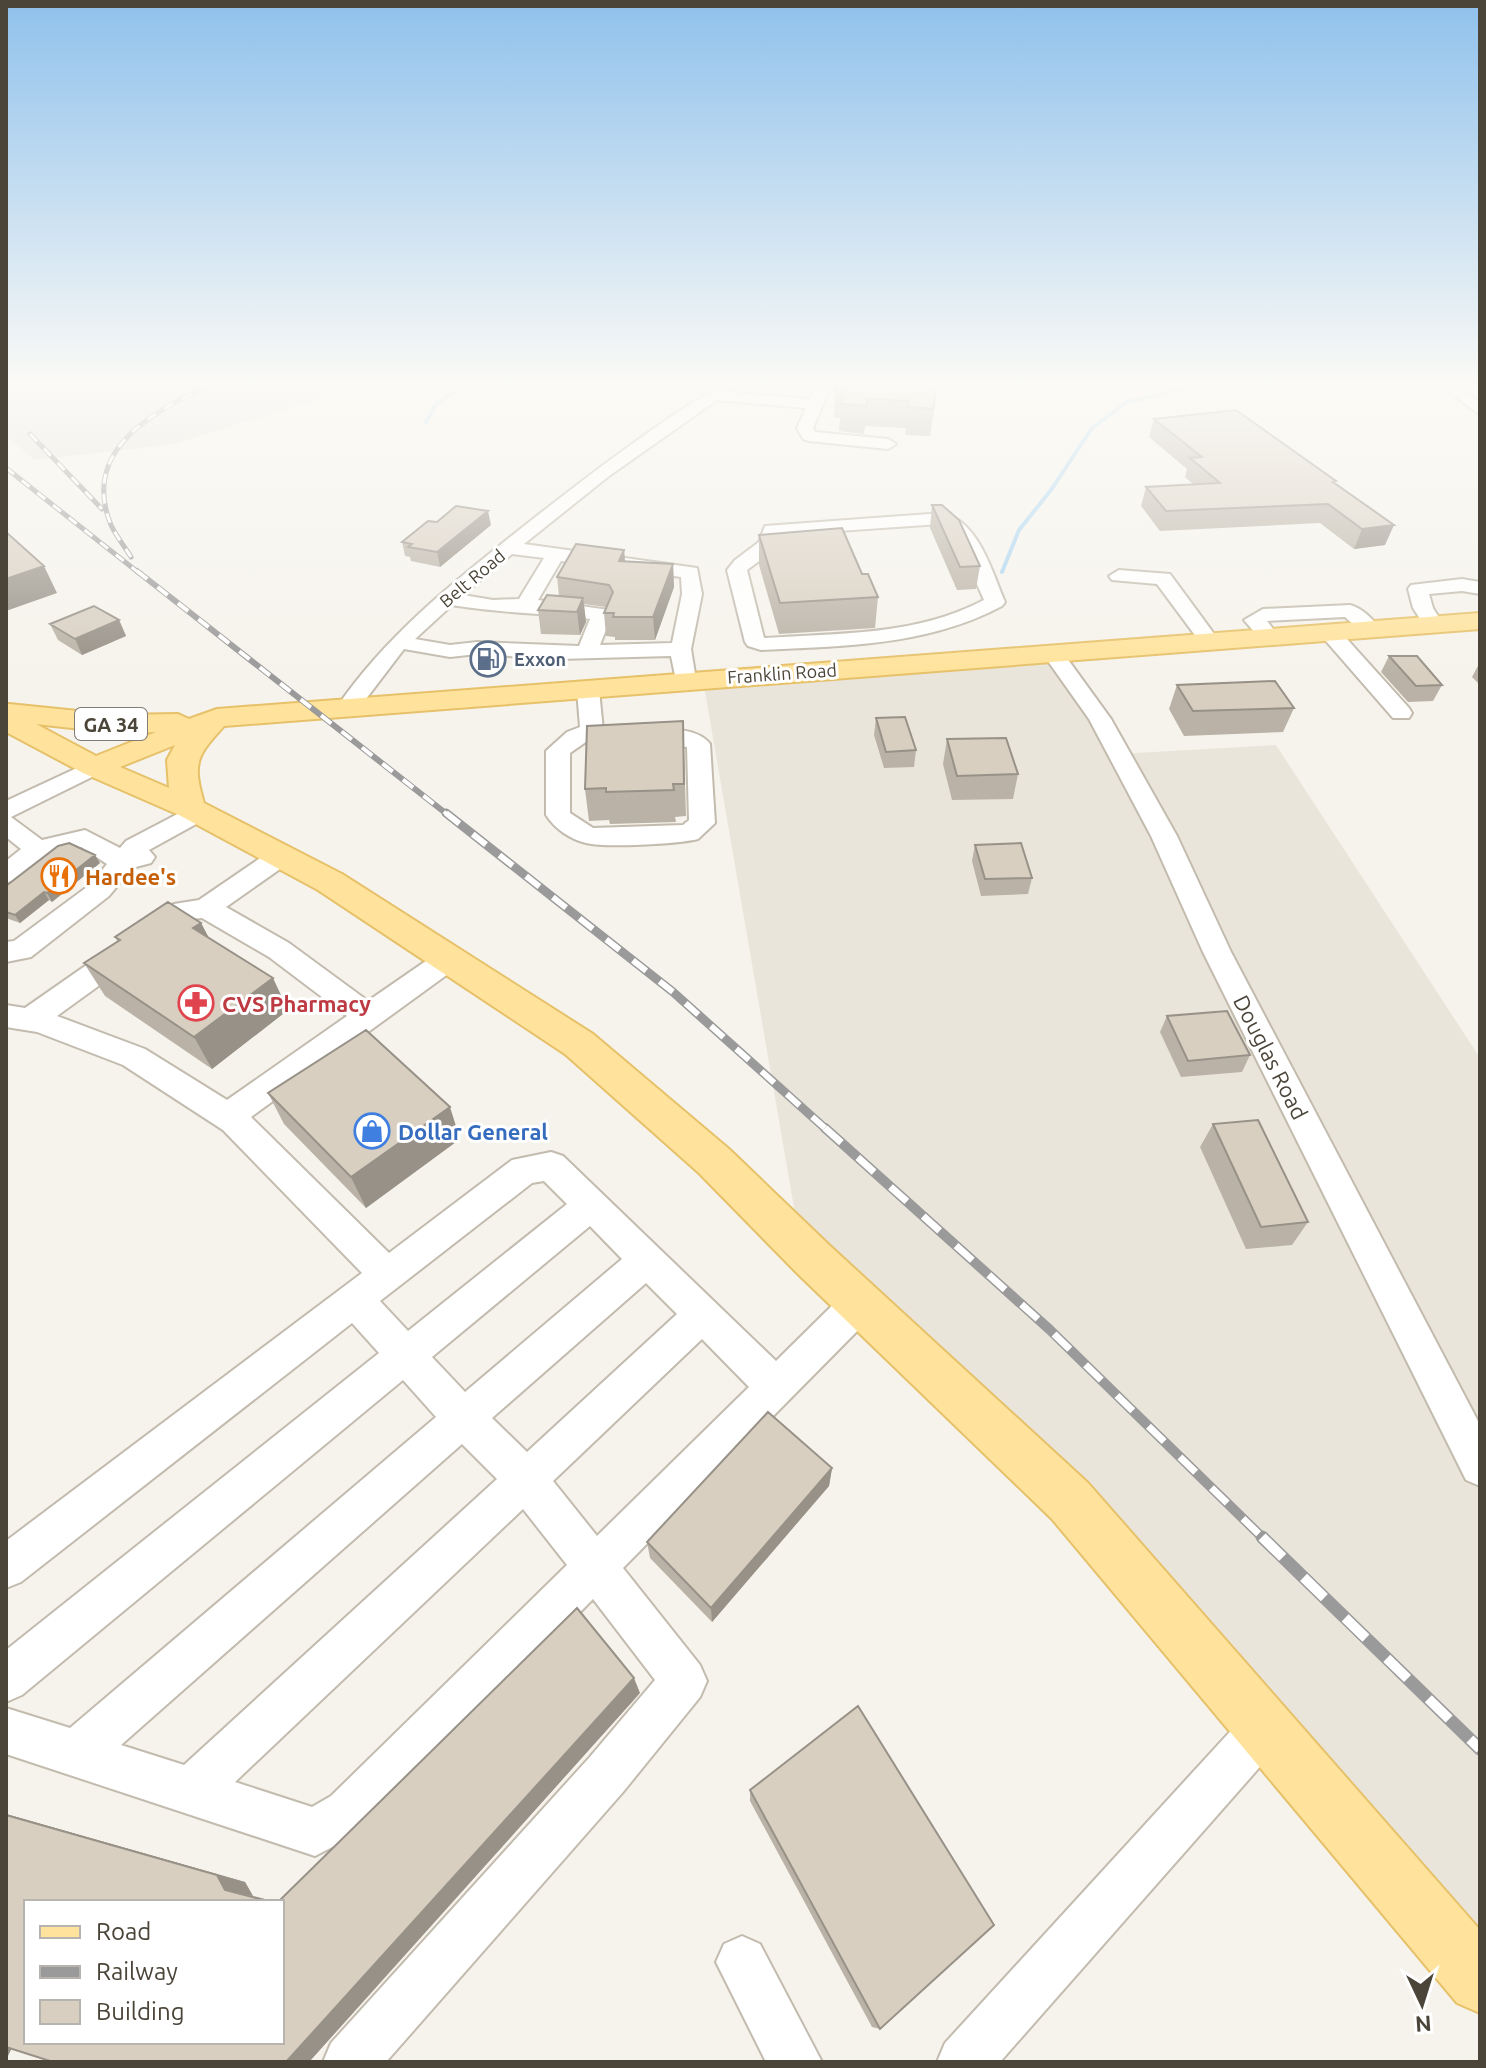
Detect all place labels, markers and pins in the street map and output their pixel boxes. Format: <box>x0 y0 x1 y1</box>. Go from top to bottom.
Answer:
fuel station icon: Exxon <box>469 640 507 678</box>
place label: Exxon <box>514 649 566 669</box>
restaurant icon: Hardee's <box>40 857 78 895</box>
place label: Hardee's <box>85 864 176 889</box>
pharmacy icon: CVS Pharmacy <box>177 984 215 1022</box>
place label: CVS Pharmacy <box>222 991 371 1016</box>
shop icon: Dollar General <box>353 1112 391 1150</box>
place label: Dollar General <box>398 1119 548 1144</box>

